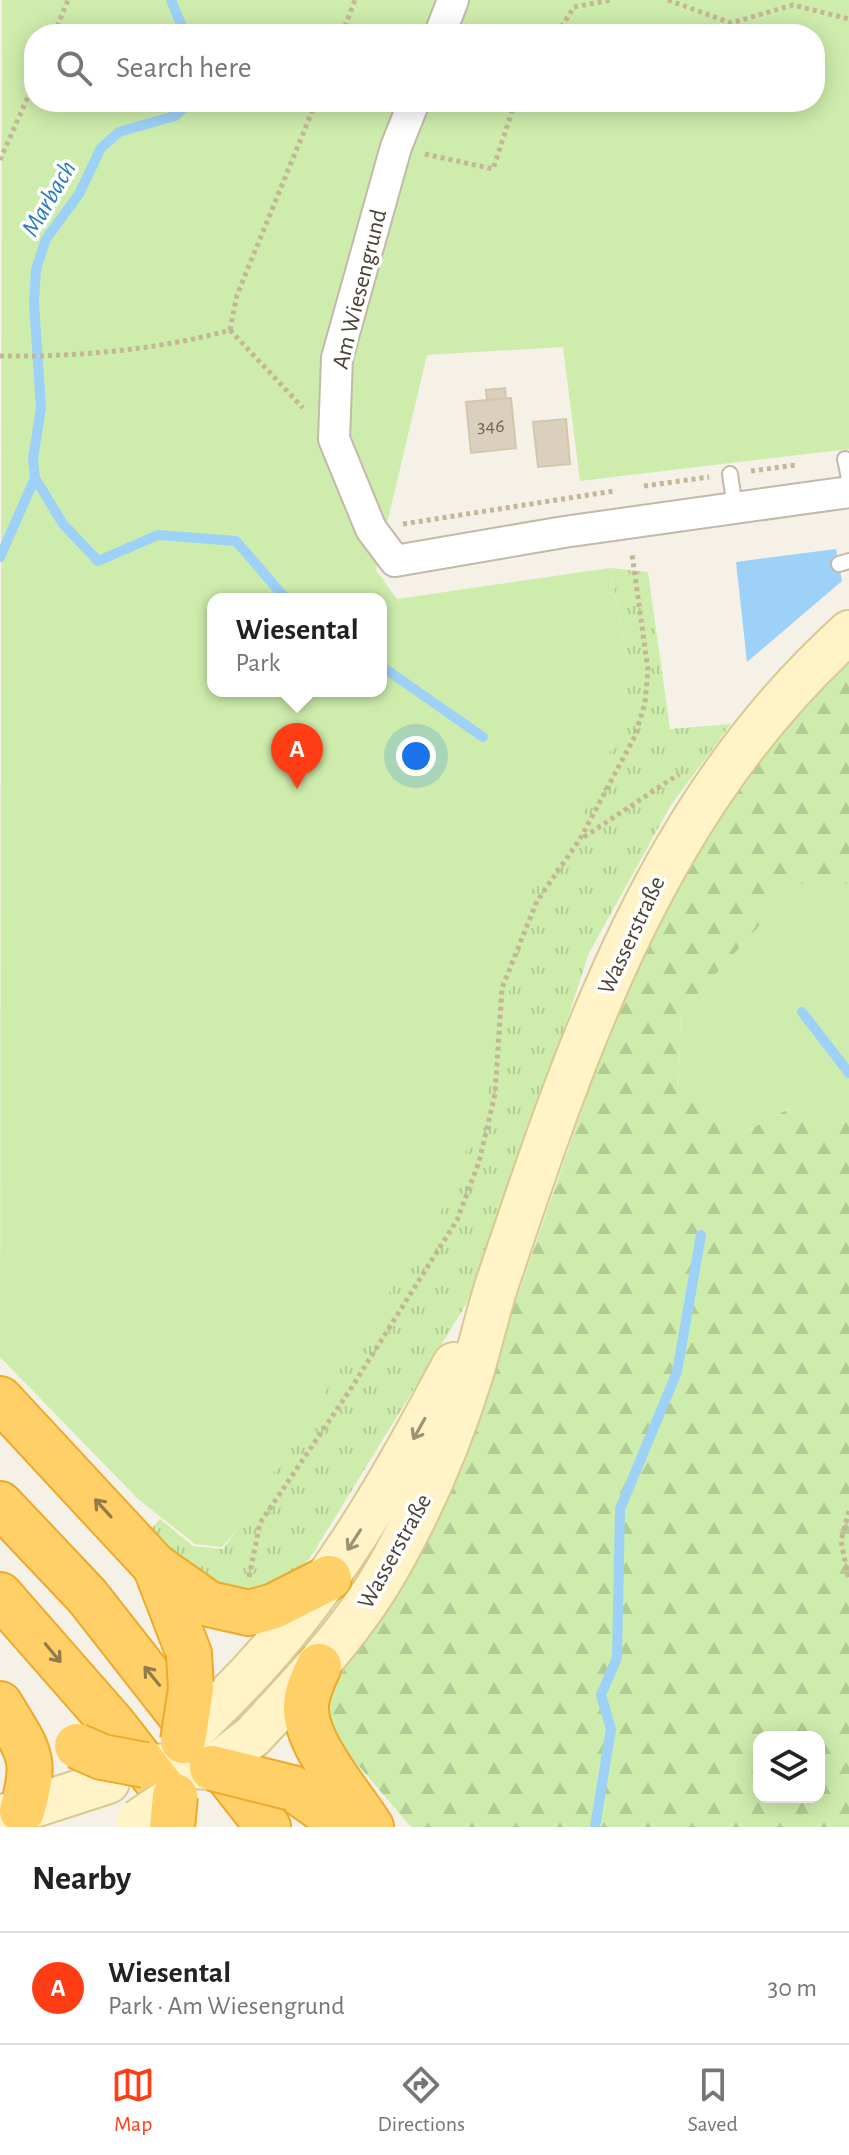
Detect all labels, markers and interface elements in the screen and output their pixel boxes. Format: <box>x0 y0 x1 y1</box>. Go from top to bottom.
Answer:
search box <box>24 24 825 112</box>
icon: search <box>52 46 96 90</box>
text: Search here <box>116 53 252 83</box>
water label: Marbach <box>17 156 81 241</box>
street label: Am Wiesengrund <box>329 207 391 372</box>
house number: 346 <box>477 416 505 436</box>
popup <box>207 593 387 697</box>
text: Wiesental <box>235 615 359 645</box>
text: Park <box>235 650 280 676</box>
pin: A <box>271 723 323 789</box>
your location <box>396 736 436 776</box>
street label: Wasserstraße <box>594 873 670 998</box>
one-way arrow <box>410 1417 426 1441</box>
street label: Wasserstraße <box>354 1490 436 1613</box>
one-way arrow <box>94 1499 112 1519</box>
one-way arrow <box>345 1528 361 1551</box>
one-way arrow <box>44 1642 62 1662</box>
one-way arrow <box>144 1666 161 1687</box>
map controls <box>753 1731 825 1803</box>
button: layers <box>753 1731 825 1803</box>
text: Nearby <box>32 1862 131 1896</box>
text: Wiesental <box>108 1958 231 1988</box>
text: A <box>50 1975 66 2001</box>
text: 30 m <box>767 1975 817 2001</box>
text: Park · Am Wiesengrund <box>108 1993 345 2019</box>
tab: Map <box>111 2063 155 2137</box>
tab: Directions <box>377 2063 465 2137</box>
tab: Saved <box>687 2063 738 2137</box>

